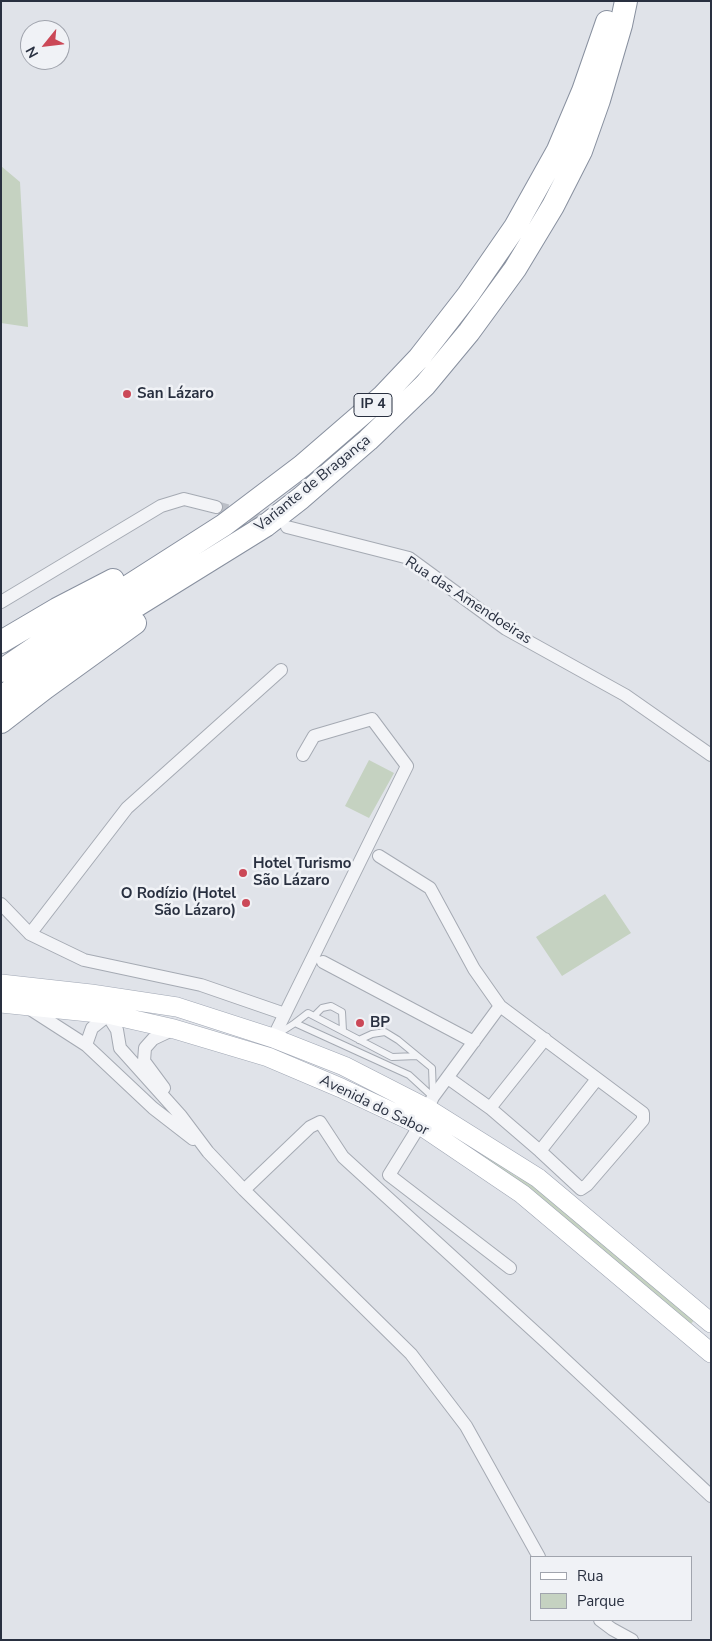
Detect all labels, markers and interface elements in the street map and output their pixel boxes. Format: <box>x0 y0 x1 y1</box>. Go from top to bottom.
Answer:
north arrow <box>20 20 70 70</box>
text: N <box>21 43 43 61</box>
place label: San Lázaro <box>137 385 214 403</box>
marker: San Lázaro <box>121 388 133 400</box>
road number: IP 4 <box>354 394 392 416</box>
street label: Variante de Bragança <box>251 432 375 536</box>
street label: Rua das Amendoeiras <box>401 553 535 649</box>
place label: Hotel Turismo São Lázaro <box>253 855 352 890</box>
marker: Hotel Turismo São Lázaro <box>237 867 249 879</box>
place label: O Rodízio (Hotel São Lázaro) <box>121 885 236 920</box>
marker: O Rodízio (Hotel São Lázaro) <box>240 897 252 909</box>
place label: BP <box>370 1014 390 1032</box>
marker: BP <box>354 1017 366 1029</box>
street label: Avenida do Sabor <box>316 1072 432 1140</box>
legend <box>530 1556 692 1621</box>
text: Rua <box>577 1566 603 1586</box>
text: Parque <box>577 1591 625 1611</box>

